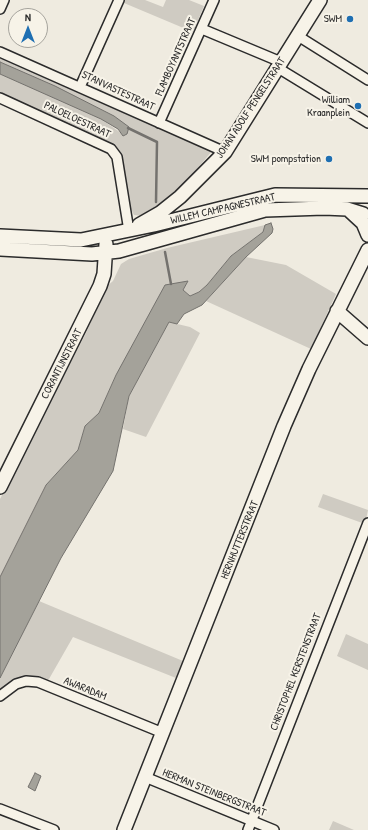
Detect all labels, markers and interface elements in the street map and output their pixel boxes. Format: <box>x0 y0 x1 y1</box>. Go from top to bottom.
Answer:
north arrow <box>8 8 48 48</box>
text: N <box>25 10 31 24</box>
place label: SWM <box>324 12 342 26</box>
marker: SWM <box>345 14 355 24</box>
street label: FLAMBOYANTSTRAAT <box>153 16 199 98</box>
street label: JOHAN ADOLF PENGELSTRAAT <box>213 55 289 161</box>
street label: STANVASTESTRAAT <box>79 68 157 114</box>
place label: William Kraanplein <box>307 93 350 119</box>
street label: PALOELOESTRAAT <box>42 99 112 141</box>
marker: William Kraanplein <box>353 101 363 111</box>
place label: SWM pompstation <box>251 152 321 166</box>
marker: SWM pompstation <box>324 154 334 164</box>
street label: WILLEM CAMPAGNESTRAAT <box>169 191 277 227</box>
street label: CORANTIJNSTRAAT <box>39 327 85 401</box>
street label: HERNHUTTERSTRAAT <box>218 499 262 581</box>
street label: CHRISTOPHEL KERSTENSTRAAT <box>268 611 324 733</box>
street label: AWARADAM <box>62 674 108 704</box>
street label: HERMAN STEINBERGSTRAAT <box>160 766 268 820</box>

